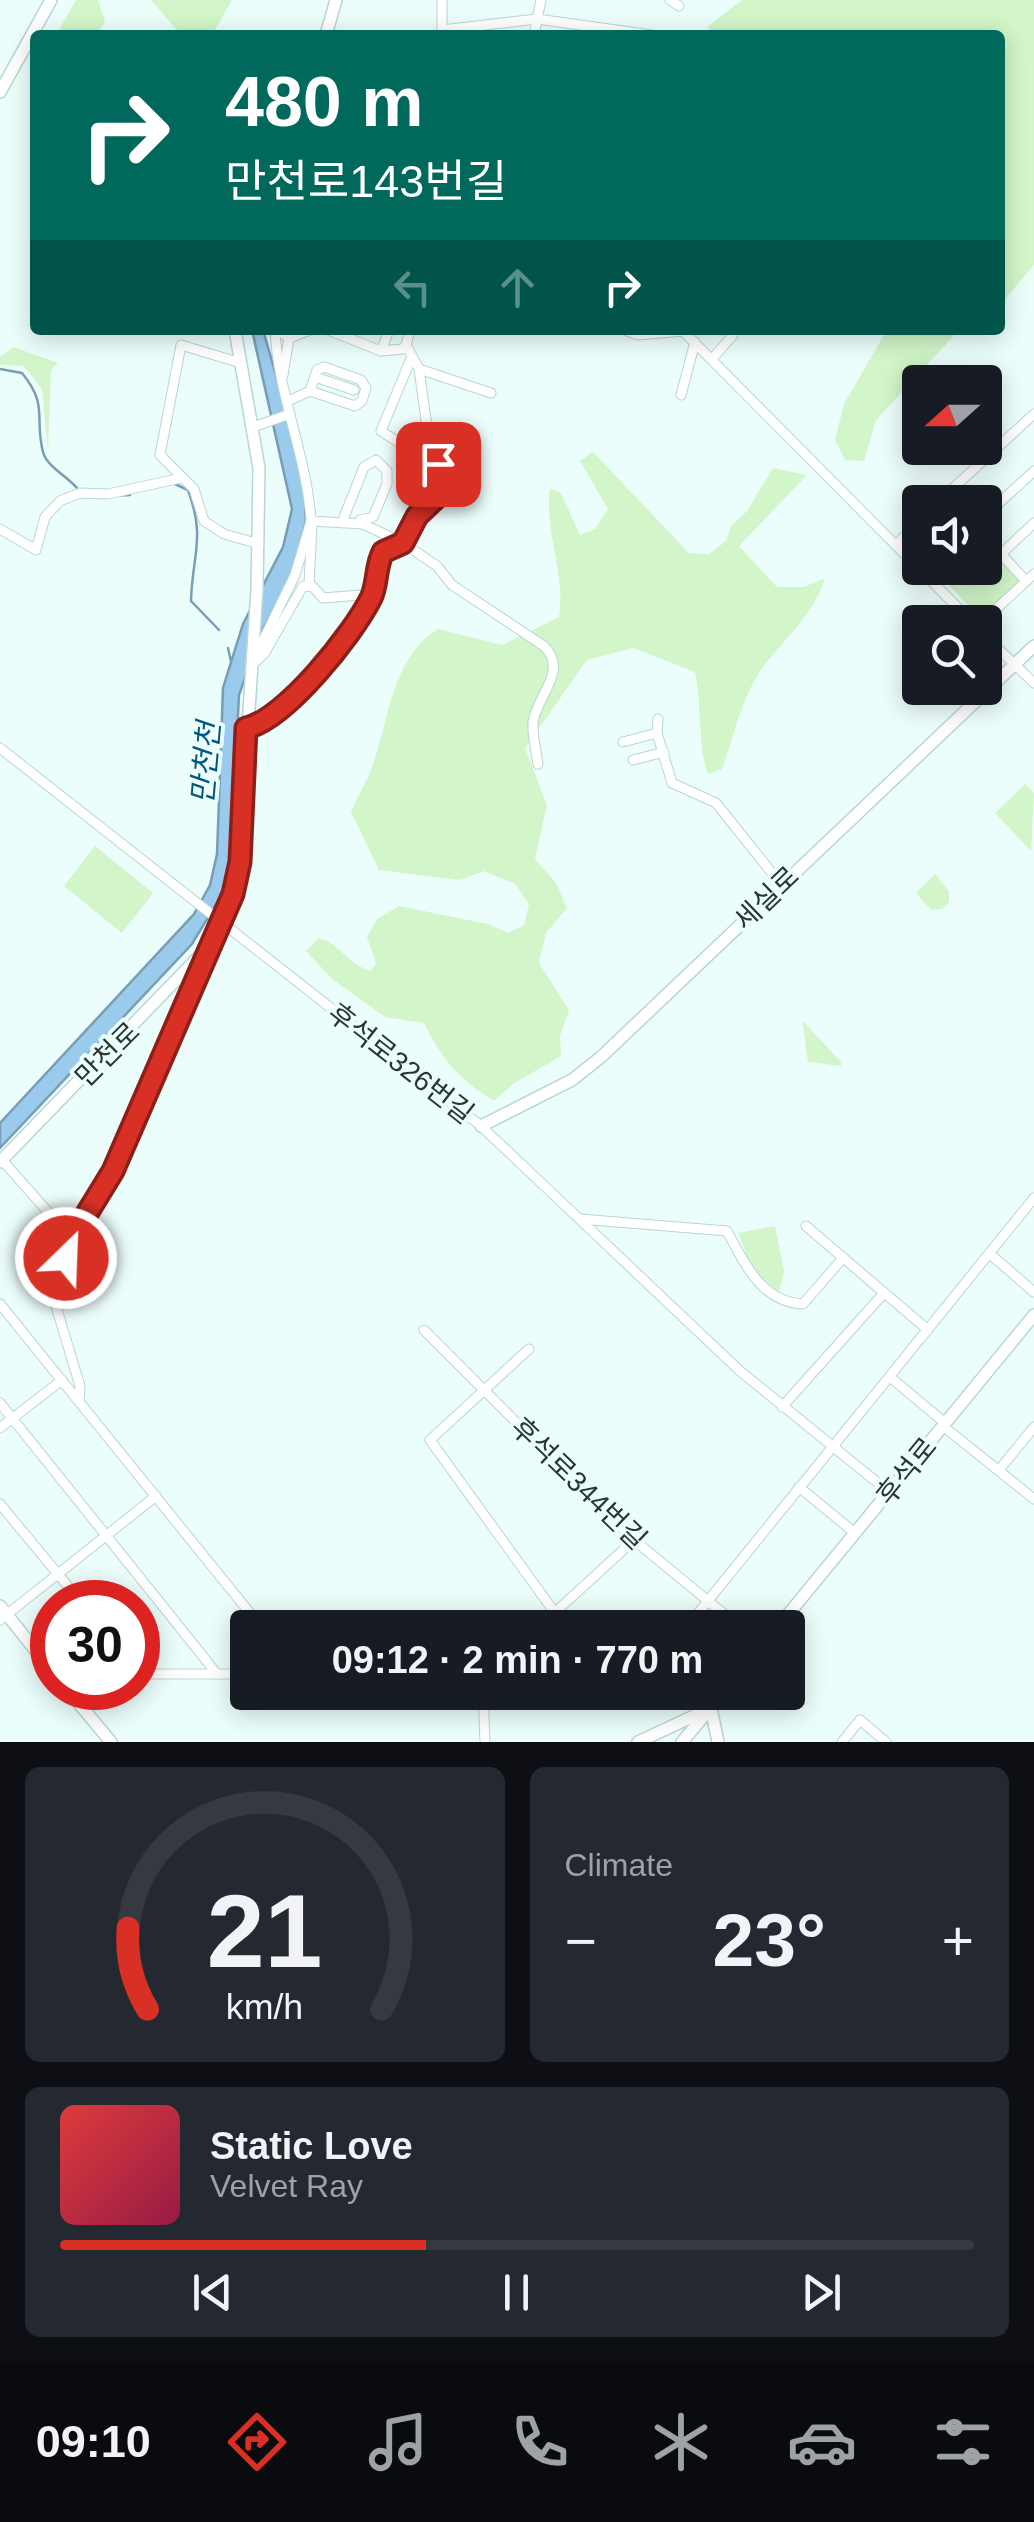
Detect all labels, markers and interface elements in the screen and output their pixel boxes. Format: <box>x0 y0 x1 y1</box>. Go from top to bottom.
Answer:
text: 480 m <box>225 63 423 141</box>
icon: right <box>60 70 190 200</box>
text: 만천로143번길 <box>225 156 507 207</box>
icon: left <box>385 260 440 315</box>
icon: ahead <box>490 260 545 315</box>
icon: right <box>595 260 650 315</box>
north arrow <box>902 365 1002 465</box>
map controls <box>902 365 1002 705</box>
pin <box>396 422 481 507</box>
icon: arrive <box>411 437 466 492</box>
button: sound <box>902 485 1002 585</box>
button: search <box>902 605 1002 705</box>
water label: 만천천 <box>185 717 226 806</box>
street label: 세실로 <box>728 860 805 936</box>
street label: 후석로326번길 <box>322 997 479 1130</box>
street label: 만천로 <box>69 1016 146 1093</box>
position arrow <box>14 1206 118 1310</box>
street label: 후석로344번길 <box>505 1411 653 1555</box>
street label: 후석로 <box>870 1432 943 1511</box>
speed limit sign: 30 <box>30 1580 160 1710</box>
text: 09:12 · 2 min · 770 m <box>332 1639 703 1681</box>
text: Climate <box>565 1847 673 1883</box>
text: 21 <box>207 1873 323 1989</box>
text: 23° <box>713 1898 826 1982</box>
text: − <box>565 1910 597 1972</box>
text: + <box>942 1910 974 1972</box>
text: km/h <box>226 1987 303 2027</box>
text: Static Love <box>210 2125 413 2167</box>
text: Velvet Ray <box>210 2168 363 2204</box>
icon: previous <box>185 2265 240 2320</box>
icon: pause <box>489 2265 544 2320</box>
icon: next <box>794 2265 849 2320</box>
icon: directions <box>222 2407 292 2477</box>
icon: music <box>363 2407 433 2477</box>
icon: phone <box>505 2407 575 2477</box>
icon: climate <box>646 2407 716 2477</box>
icon: car <box>787 2407 857 2477</box>
icon: filters <box>928 2407 998 2477</box>
text: 09:10 <box>36 2416 151 2467</box>

